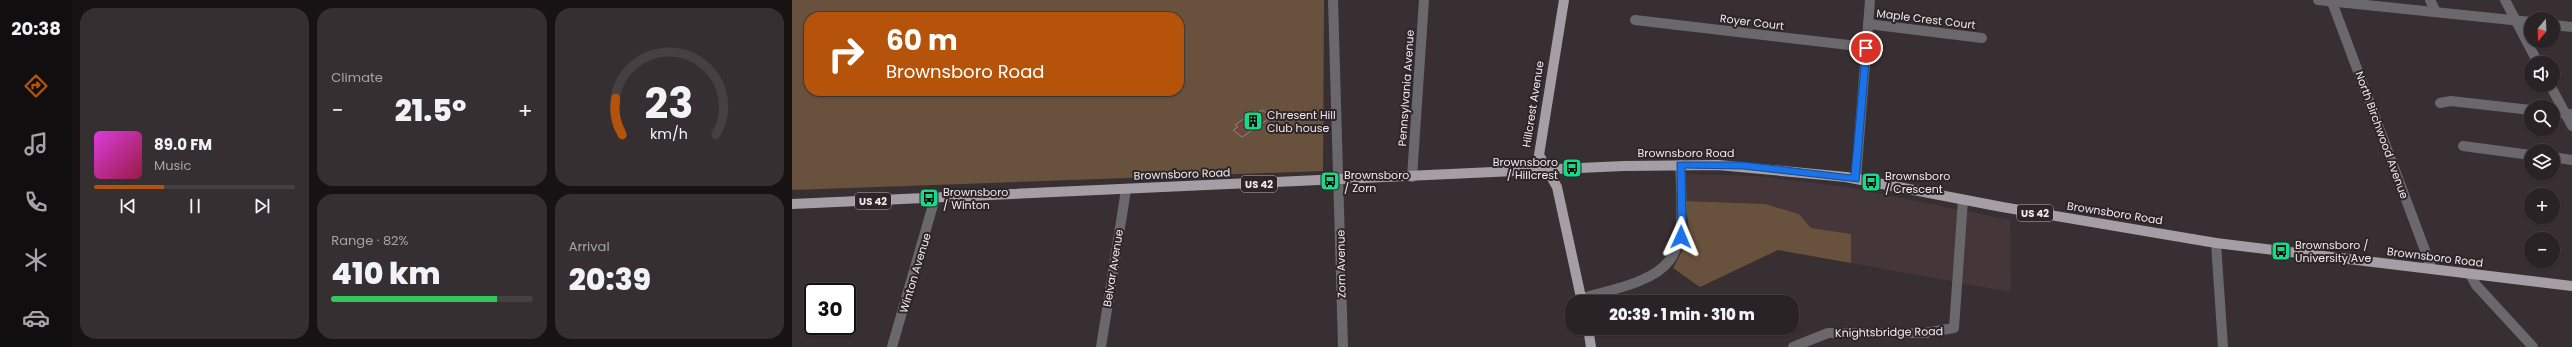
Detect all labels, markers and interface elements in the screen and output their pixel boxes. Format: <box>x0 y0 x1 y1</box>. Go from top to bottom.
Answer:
street label: Maple Crest Court <box>1876 5 1976 33</box>
street label: Royer Court <box>1719 10 1785 34</box>
north arrow <box>2524 12 2560 48</box>
map controls <box>2524 12 2560 268</box>
text: 20:38 <box>11 16 61 41</box>
text: 60 m <box>886 21 958 60</box>
icon: right <box>820 28 872 80</box>
street label: Pennsylvania Avenue <box>1394 29 1418 147</box>
pin <box>1849 31 1883 65</box>
icon: arrive <box>1855 37 1877 59</box>
button: sound <box>2524 56 2560 92</box>
text: Brownsboro Road <box>886 59 1044 84</box>
street label: Hillcrest Avenue <box>1518 59 1548 148</box>
text: Climate <box>331 68 383 87</box>
street label: North Birchwood Avenue <box>2351 69 2413 201</box>
icon: directions <box>22 72 50 100</box>
text: 23 <box>645 74 694 133</box>
text: 21.5° <box>395 89 466 132</box>
text: − <box>331 95 343 126</box>
text: + <box>518 95 533 126</box>
button: search <box>2524 100 2560 136</box>
place label: Chresent Hill Club house <box>1267 107 1336 136</box>
building icon: Chresent Hill Club house <box>1242 110 1264 132</box>
text: km/h <box>650 124 688 144</box>
icon: music <box>22 130 50 158</box>
text: 89.0 FM <box>154 134 212 155</box>
button: layers <box>2524 144 2560 180</box>
street label: Brownsboro Road <box>1638 145 1734 161</box>
place label: Brownsboro / Hillcrest <box>1493 154 1558 183</box>
text: Music <box>154 156 191 175</box>
bus stop icon: Brownsboro / Hillcrest <box>1561 157 1583 179</box>
street label: Brownsboro Road <box>1133 164 1231 184</box>
place label: Brownsboro / Zorn <box>1344 167 1409 196</box>
place label: Brownsboro / Crescent <box>1885 168 1950 197</box>
bus stop icon: Brownsboro / Zorn <box>1319 170 1341 192</box>
bus stop icon: Brownsboro / Crescent <box>1860 171 1882 193</box>
road number: US 42 <box>1241 176 1277 192</box>
place label: Brownsboro / Winton <box>943 184 1008 213</box>
bus stop icon: Brownsboro / Winton <box>918 187 940 209</box>
icon: phone <box>22 188 50 216</box>
button: + <box>2524 188 2560 224</box>
road number: US 42 <box>855 193 891 209</box>
icon: previous <box>117 195 139 217</box>
icon: pause <box>184 195 206 217</box>
icon: next <box>251 195 273 217</box>
street label: Brownsboro Road <box>2066 198 2164 228</box>
road number: US 42 <box>2017 205 2053 221</box>
position arrow <box>1660 216 1702 258</box>
street label: Belvar Avenue <box>1099 228 1127 308</box>
street label: Zorn Avenue <box>1332 230 1350 298</box>
text: Range · 82% <box>331 231 408 250</box>
street label: Winton Avenue <box>895 231 935 315</box>
button: − <box>2524 232 2560 268</box>
text: Arrival <box>569 237 610 256</box>
place label: Brownsboro / University Ave <box>2295 237 2371 266</box>
bus stop icon: Brownsboro / University Ave <box>2270 240 2292 262</box>
street label: Brownsboro Road <box>2386 243 2484 271</box>
icon: climate <box>22 246 50 274</box>
text: 410 km <box>331 252 441 295</box>
text: 20:39 <box>569 258 651 301</box>
speed limit sign: 30 <box>804 283 856 335</box>
icon: car <box>22 304 50 332</box>
text: 20:39 · 1 min · 310 m <box>1609 304 1755 325</box>
street label: Knightsbridge Road <box>1835 323 1943 341</box>

